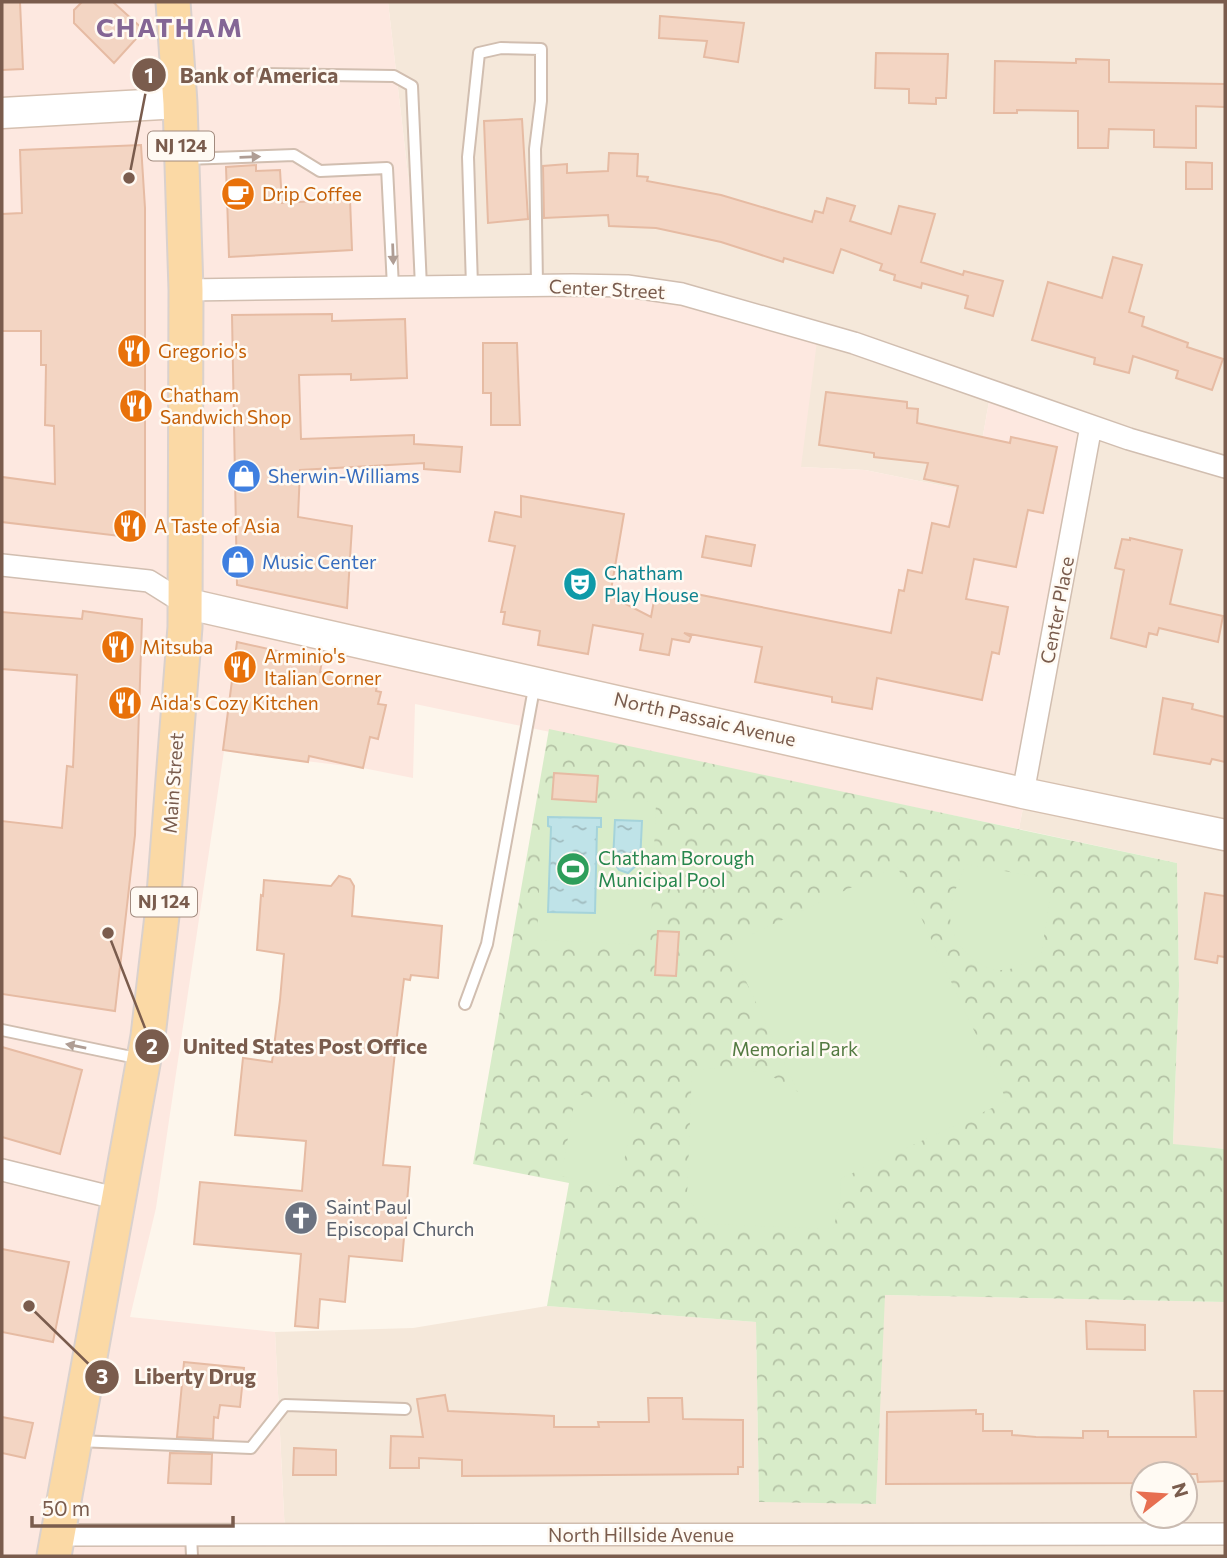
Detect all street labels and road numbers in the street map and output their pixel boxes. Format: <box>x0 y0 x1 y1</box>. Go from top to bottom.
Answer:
road number: NJ 124 <box>148 132 214 160</box>
street label: Center Street <box>548 274 666 303</box>
street label: Center Place <box>1035 554 1078 666</box>
street label: North Passaic Avenue <box>612 686 798 751</box>
street label: Main Street <box>158 732 188 834</box>
road number: NJ 124 <box>131 888 197 917</box>
street label: North Hillside Avenue <box>548 1523 734 1546</box>

